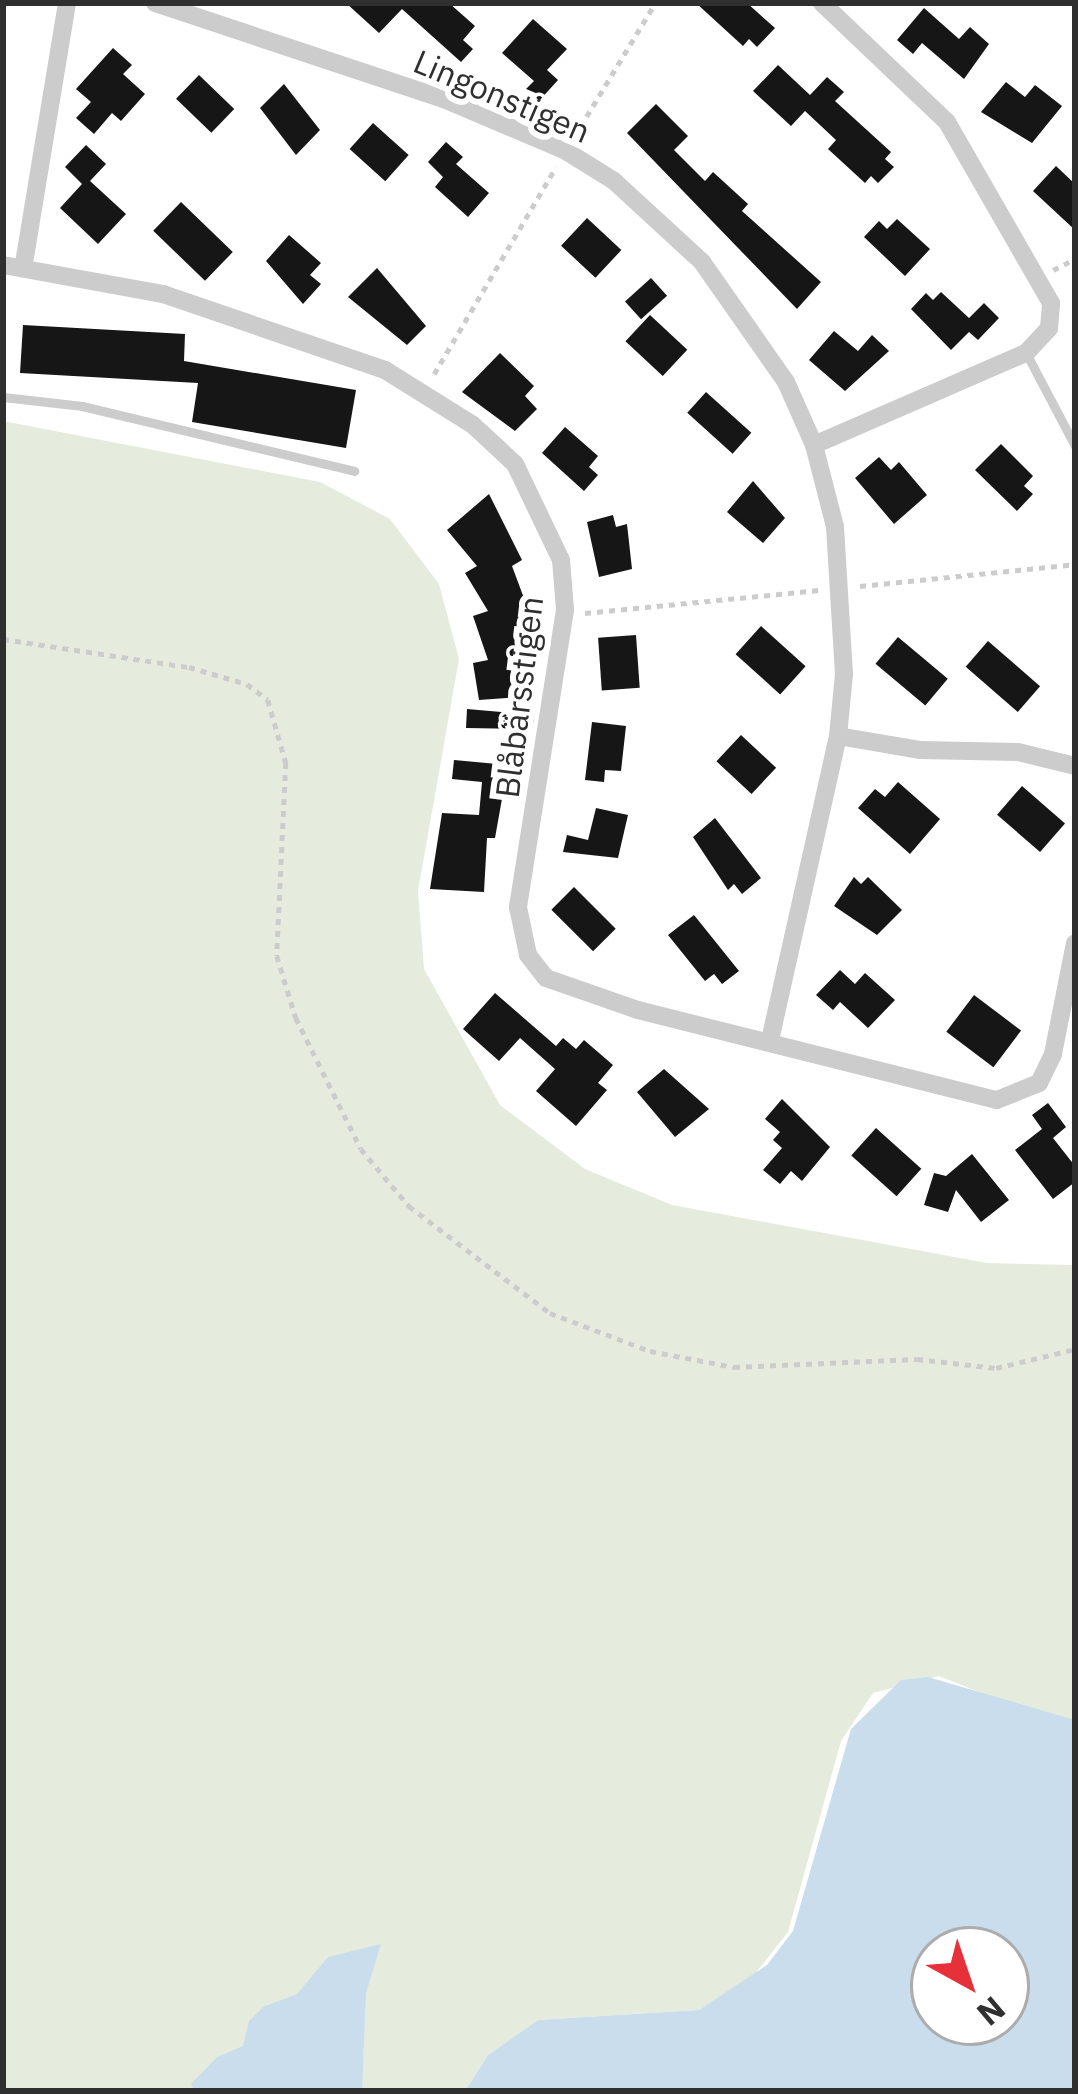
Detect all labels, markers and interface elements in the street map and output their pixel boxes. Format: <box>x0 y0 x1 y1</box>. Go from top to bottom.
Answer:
street label: Lingonstigen <box>408 41 596 151</box>
street label: Blåbärsstigen <box>487 594 551 800</box>
north arrow <box>910 1926 1030 2046</box>
text: N <box>969 1988 1015 2036</box>

